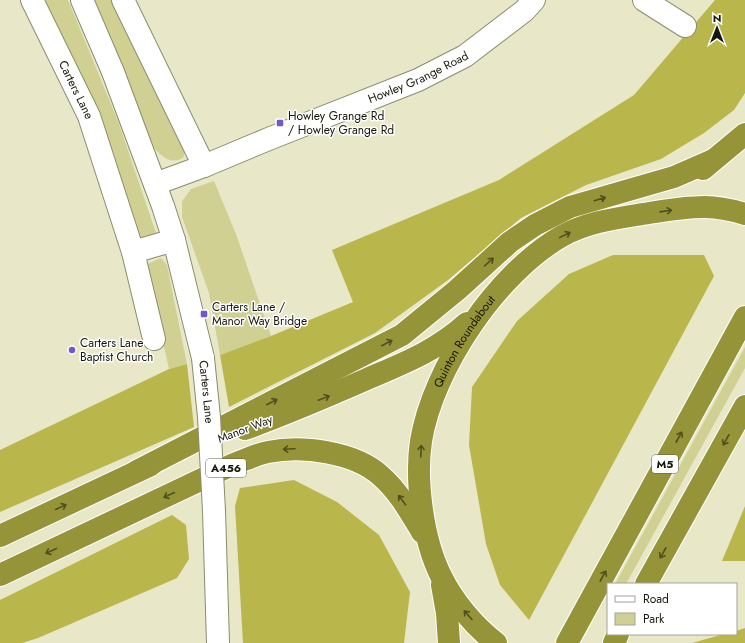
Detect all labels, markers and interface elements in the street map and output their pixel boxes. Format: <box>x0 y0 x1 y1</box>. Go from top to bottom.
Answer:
north arrow <box>697 8 737 48</box>
text: N <box>713 10 721 26</box>
street label: Howley Grange Road <box>365 47 472 108</box>
street label: Carters Lane <box>54 57 98 122</box>
place label: Howley Grange Rd / Howley Grange Rd <box>288 107 394 139</box>
marker: Howley Grange Rd / Howley Grange Rd <box>275 118 285 128</box>
one-way arrow <box>594 195 607 202</box>
one-way arrow <box>659 207 672 215</box>
one-way arrow <box>559 231 571 238</box>
one-way arrow <box>483 257 494 266</box>
street label: Quinton Roundabout <box>429 291 500 391</box>
place label: Carters Lane / Manor Way Bridge <box>212 298 307 330</box>
marker: Carters Lane / Manor Way Bridge <box>199 309 209 319</box>
place label: Carters Lane Baptist Church <box>80 334 153 366</box>
one-way arrow <box>381 338 393 346</box>
marker: Carters Lane Baptist Church <box>67 345 77 355</box>
street label: Carters Lane <box>194 359 218 424</box>
one-way arrow <box>318 393 330 401</box>
one-way arrow <box>265 397 277 405</box>
street label: Manor Way <box>215 410 276 448</box>
one-way arrow <box>676 432 683 444</box>
one-way arrow <box>722 434 729 446</box>
one-way arrow <box>283 445 296 453</box>
one-way arrow <box>417 445 424 458</box>
road number: M5 <box>652 455 678 473</box>
road number: A456 <box>206 459 246 477</box>
one-way arrow <box>163 492 175 499</box>
one-way arrow <box>398 494 407 505</box>
one-way arrow <box>54 503 66 510</box>
one-way arrow <box>658 547 666 559</box>
one-way arrow <box>46 548 58 555</box>
one-way arrow <box>600 570 607 582</box>
legend <box>607 583 737 635</box>
text: Road <box>643 590 669 608</box>
text: Park <box>643 610 665 628</box>
one-way arrow <box>464 611 473 621</box>

